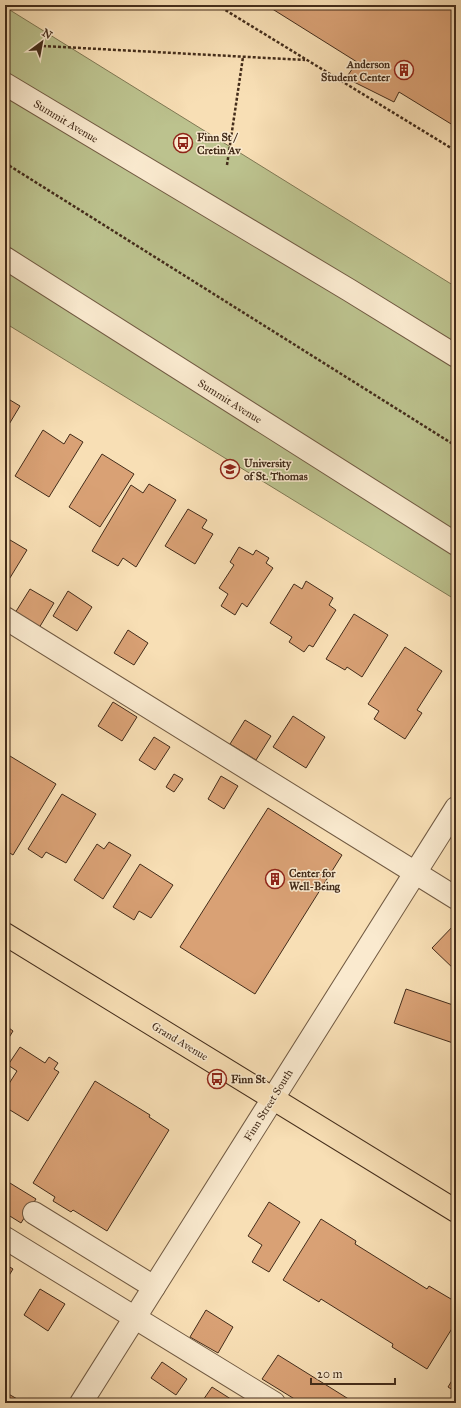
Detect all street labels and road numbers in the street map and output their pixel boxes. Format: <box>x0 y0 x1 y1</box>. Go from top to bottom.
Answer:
street label: Summit Avenue <box>31 97 101 146</box>
street label: Summit Avenue <box>195 377 264 426</box>
street label: Grand Avenue <box>149 1019 211 1064</box>
street label: Finn Street South <box>241 1067 296 1143</box>

